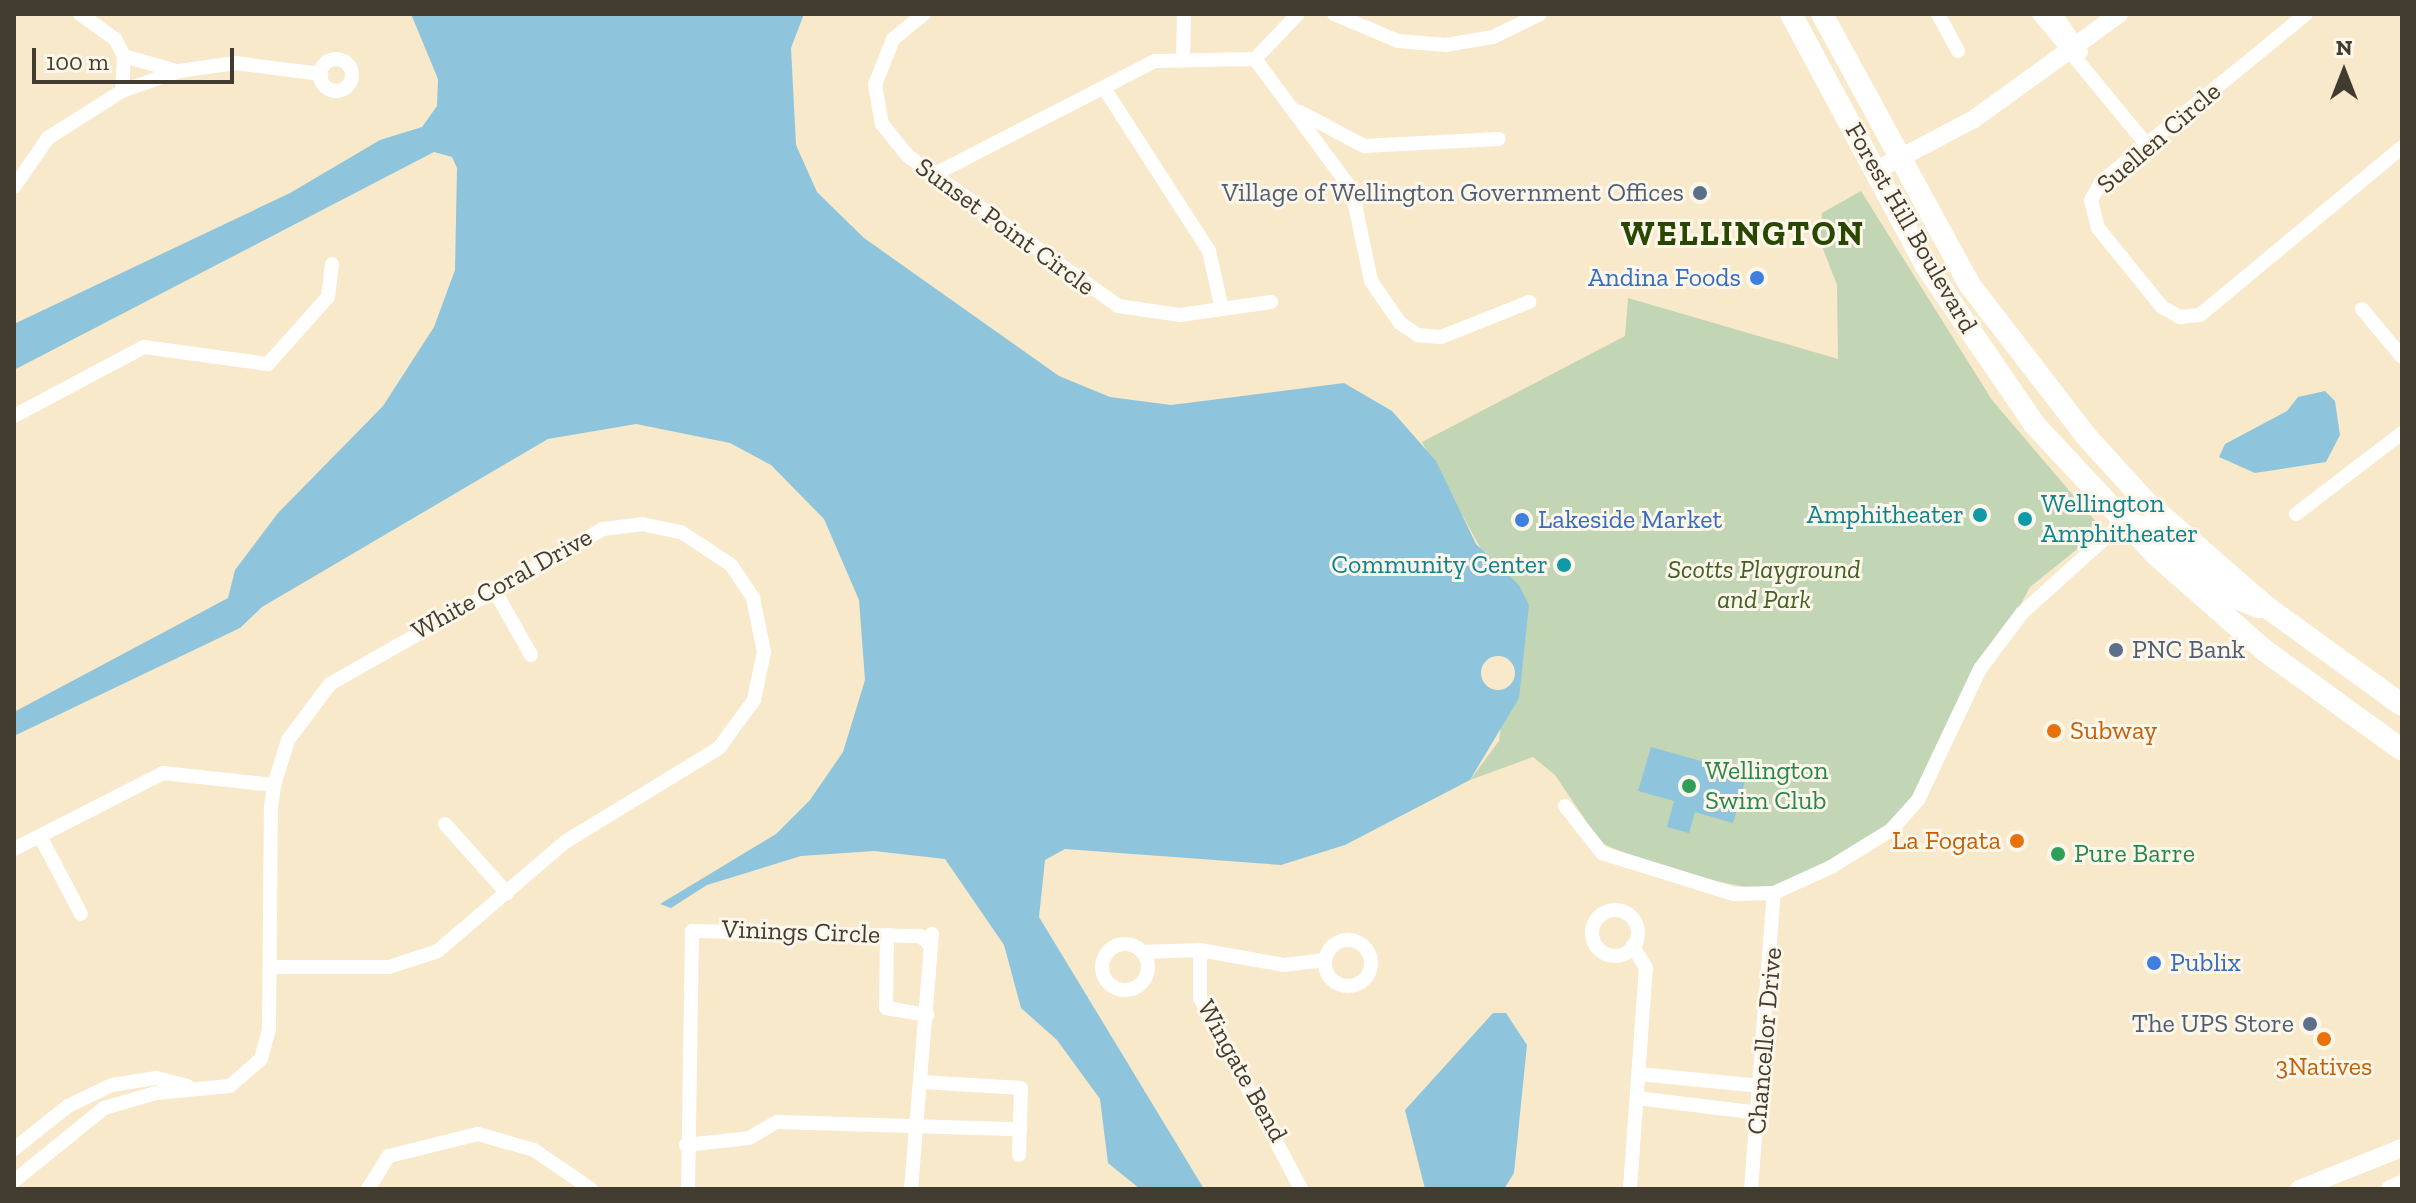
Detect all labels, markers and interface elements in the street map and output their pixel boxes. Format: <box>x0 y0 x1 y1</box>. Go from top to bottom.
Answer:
scale bar <box>36 32 238 82</box>
north arrow <box>2304 32 2384 112</box>
text: N <box>2336 34 2352 61</box>
text: 100 m <box>46 47 109 76</box>
street label: Suellen Circle <box>2091 76 2227 200</box>
street label: Forest Hill Boulevard <box>1838 117 1984 339</box>
street label: Sunset Point Circle <box>909 151 1101 303</box>
place label: Village of Wellington Government Offices <box>1221 177 1684 209</box>
marker: Village of Wellington Government Offices <box>1691 184 1709 202</box>
district label: WELLINGTON <box>1621 214 1865 254</box>
place label: Andina Foods <box>1588 262 1741 294</box>
marker: Andina Foods <box>1748 269 1766 287</box>
place label: Wellington Amphitheater <box>2041 488 2198 550</box>
place label: Amphitheater <box>1807 499 1964 531</box>
place label: Lakeside Market <box>1538 504 1722 536</box>
marker: Amphitheater <box>1971 506 1989 524</box>
marker: Wellington Amphitheater <box>2016 510 2034 528</box>
marker: Lakeside Market <box>1513 511 1531 529</box>
street label: White Coral Drive <box>406 522 598 646</box>
place label: Community Center <box>1331 549 1548 581</box>
park label: Scotts Playground and Park <box>1667 554 1861 616</box>
marker: Community Center <box>1555 556 1573 574</box>
place label: PNC Bank <box>2132 634 2245 666</box>
marker: PNC Bank <box>2107 641 2125 659</box>
place label: Subway <box>2070 715 2157 747</box>
marker: Subway <box>2045 722 2063 740</box>
place label: Wellington Swim Club <box>1705 755 1828 816</box>
marker: Wellington Swim Club <box>1680 777 1698 795</box>
place label: La Fogata <box>1892 825 2001 857</box>
marker: La Fogata <box>2008 832 2026 850</box>
place label: Pure Barre <box>2074 838 2195 870</box>
marker: Pure Barre <box>2049 845 2067 863</box>
street label: Vinings Circle <box>721 914 881 950</box>
street label: Chancellor Drive <box>1741 946 1789 1136</box>
place label: Publix <box>2170 947 2241 979</box>
marker: Publix <box>2145 954 2163 972</box>
street label: Wingate Bend <box>1190 994 1294 1148</box>
place label: The UPS Store <box>2132 1008 2294 1040</box>
marker: The UPS Store <box>2301 1015 2319 1033</box>
marker: 3Natives <box>2315 1030 2333 1048</box>
place label: 3Natives <box>2276 1051 2372 1083</box>

